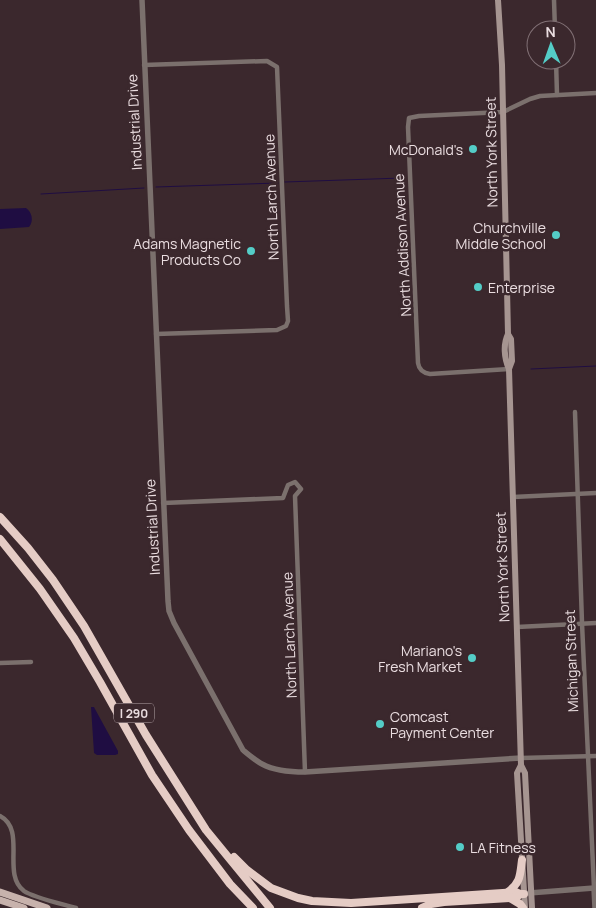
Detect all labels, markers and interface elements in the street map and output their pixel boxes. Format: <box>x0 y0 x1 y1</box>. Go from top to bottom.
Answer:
north arrow <box>526 20 576 70</box>
text: N <box>545 22 556 41</box>
street label: Industrial Drive <box>122 74 146 170</box>
street label: North York Street <box>481 96 501 207</box>
street label: North Larch Avenue <box>259 134 283 260</box>
place label: McDonald's <box>389 140 463 159</box>
marker: McDonald's <box>467 143 479 155</box>
street label: North Addison Avenue <box>389 173 415 317</box>
place label: Churchville Middle School <box>456 218 546 253</box>
marker: Churchville Middle School <box>550 229 562 241</box>
place label: Adams Magnetic Products Co <box>133 234 241 269</box>
marker: Adams Magnetic Products Co <box>245 245 257 257</box>
place label: Enterprise <box>488 278 555 297</box>
marker: Enterprise <box>472 281 484 293</box>
street label: Industrial Drive <box>140 479 164 575</box>
street label: North York Street <box>491 511 513 623</box>
street label: North Larch Avenue <box>277 572 301 698</box>
street label: Michigan Street <box>560 609 582 713</box>
place label: Mariano's Fresh Market <box>378 641 462 676</box>
marker: Mariano's Fresh Market <box>466 652 478 664</box>
road number: I 290 <box>114 704 154 722</box>
place label: Comcast Payment Center <box>390 707 494 742</box>
marker: Comcast Payment Center <box>374 718 386 730</box>
place label: LA Fitness <box>470 838 536 857</box>
marker: LA Fitness <box>454 841 466 853</box>

